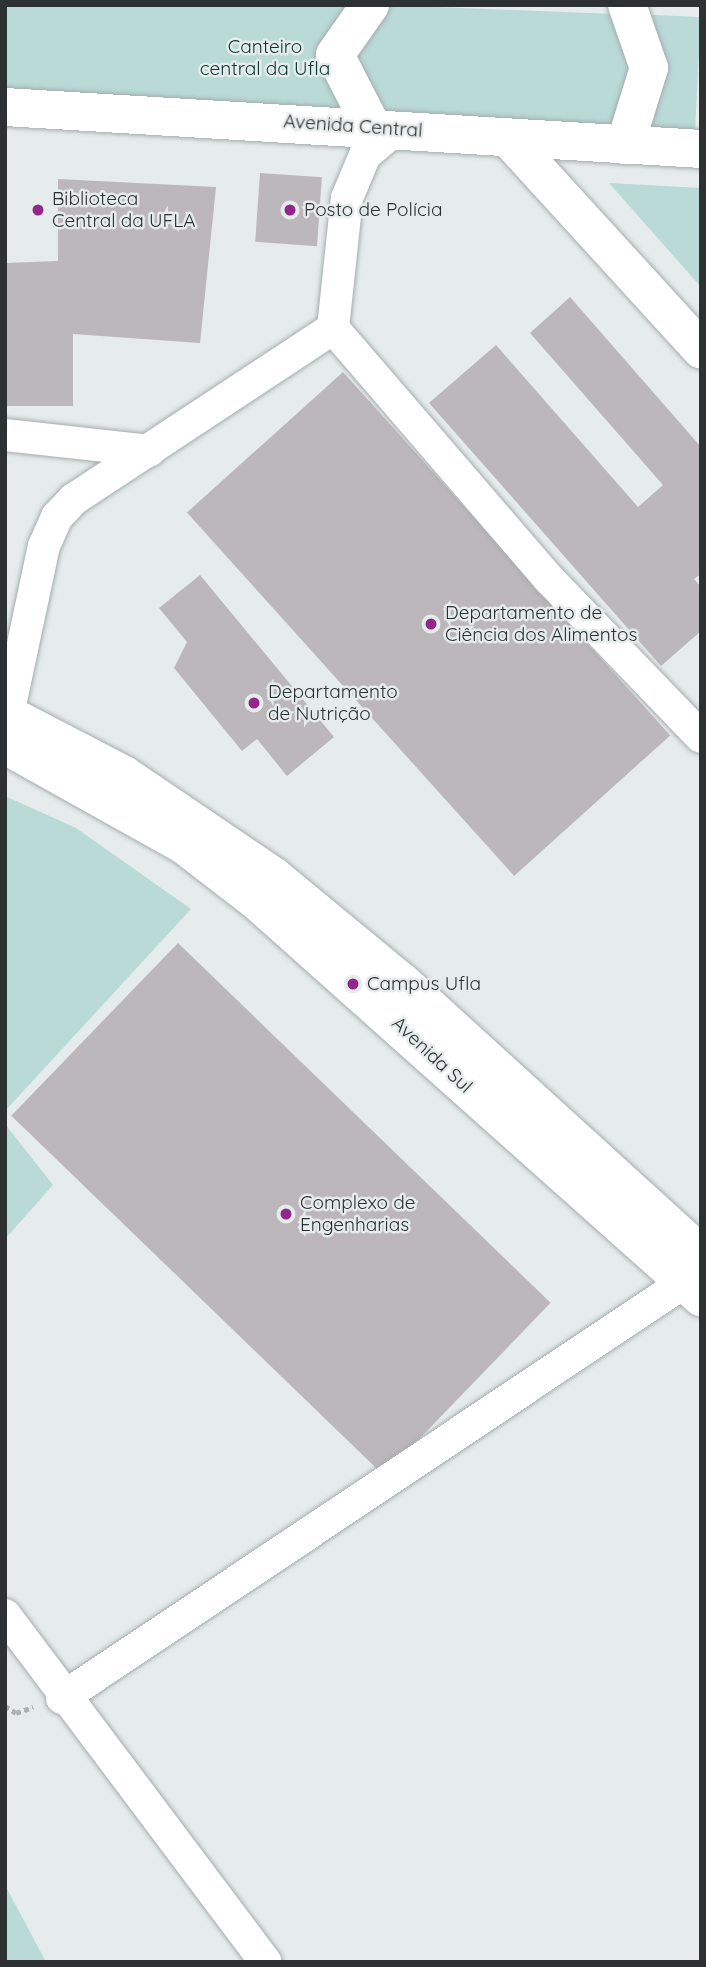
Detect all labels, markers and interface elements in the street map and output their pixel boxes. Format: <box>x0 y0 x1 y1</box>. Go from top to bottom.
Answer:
park label: Canteiro central da Ufla <box>200 36 330 80</box>
street label: Avenida Central <box>283 110 423 142</box>
place label: Biblioteca Central da UFLA <box>52 188 196 232</box>
place label: Posto de Polícia <box>304 199 442 221</box>
marker: Biblioteca Central da UFLA <box>30 202 46 218</box>
marker: Posto de Polícia <box>282 202 298 218</box>
place label: Departamento de Ciência dos Alimentos <box>445 602 637 646</box>
marker: Departamento de Ciência dos Alimentos <box>423 616 439 632</box>
place label: Departamento de Nutrição <box>268 681 398 725</box>
marker: Departamento de Nutrição <box>246 695 262 711</box>
place label: Campus Ufla <box>367 973 481 995</box>
marker: Campus Ufla <box>345 976 361 992</box>
street label: Avenida Sul <box>387 1012 477 1098</box>
place label: Complexo de Engenharias <box>300 1192 415 1236</box>
marker: Complexo de Engenharias <box>278 1206 294 1222</box>

